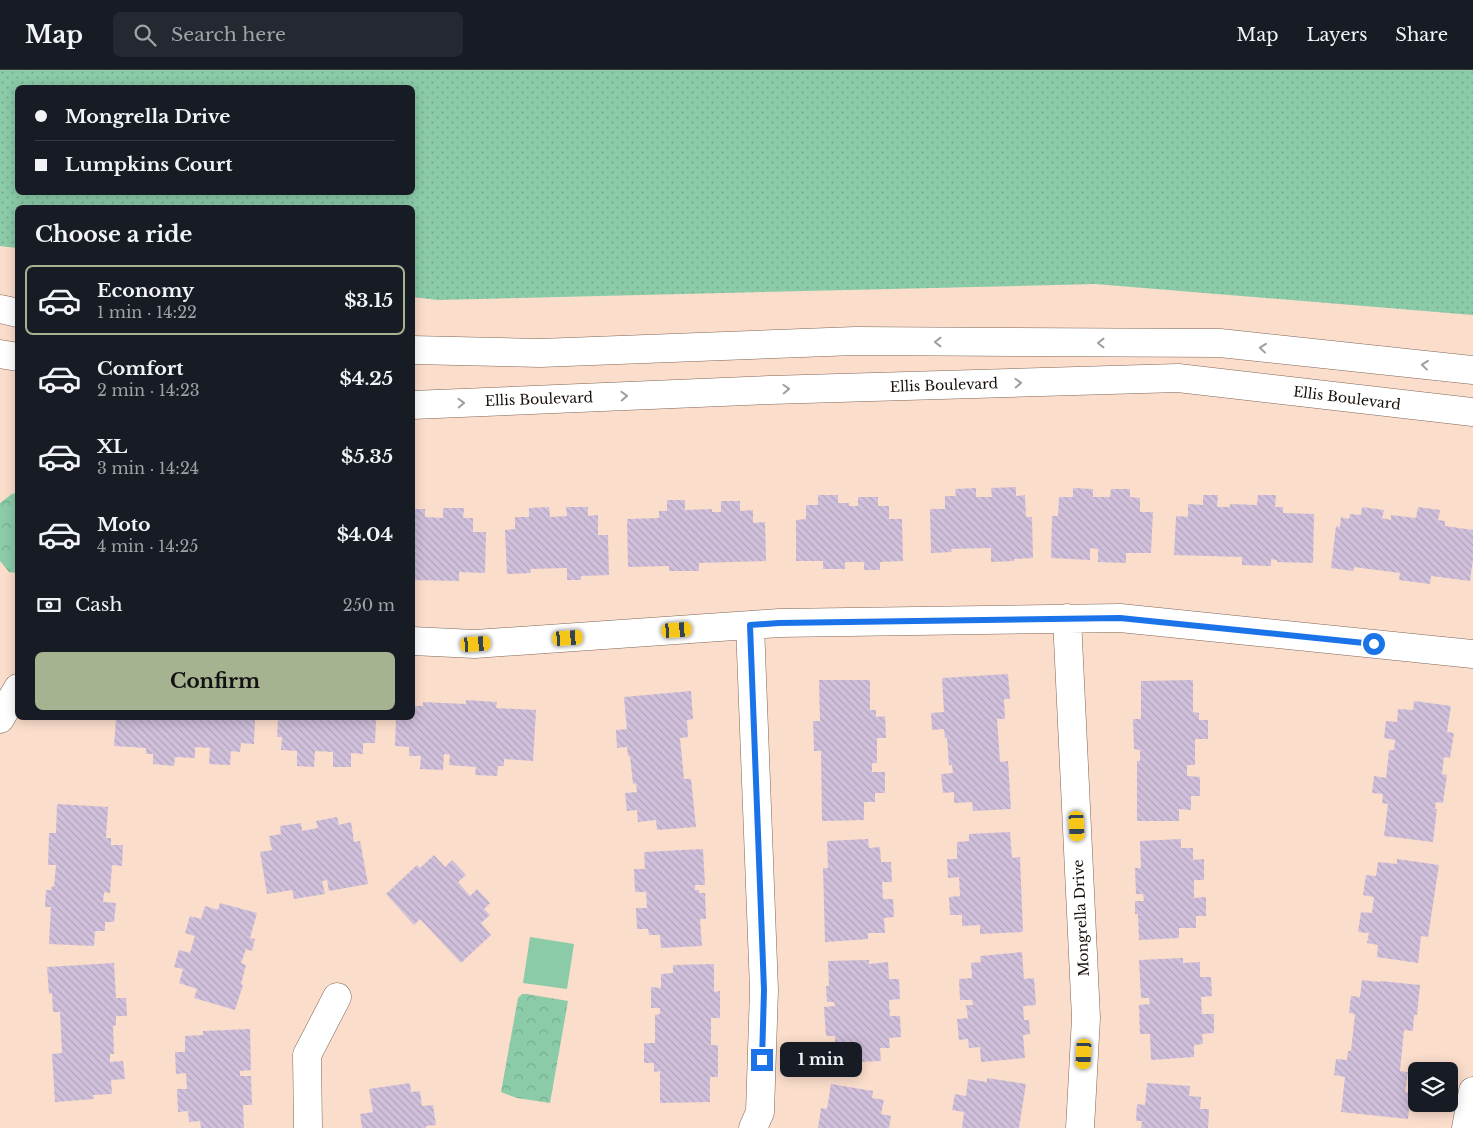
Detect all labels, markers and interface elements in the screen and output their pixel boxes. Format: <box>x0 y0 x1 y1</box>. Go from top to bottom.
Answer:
search box <box>113 12 463 57</box>
text: Map <box>25 20 83 49</box>
icon: search <box>131 21 159 49</box>
text: Search here <box>171 23 286 46</box>
text: Map <box>1237 24 1278 46</box>
text: Layers <box>1306 24 1367 46</box>
text: Share <box>1395 24 1448 46</box>
text: Mongrella Drive <box>65 105 230 128</box>
text: Lumpkins Court <box>65 153 233 176</box>
text: Choose a ride <box>35 221 192 248</box>
icon: car <box>37 278 82 323</box>
text: Economy <box>97 279 194 302</box>
text: $3.15 <box>344 289 393 312</box>
text: 1 min · 14:22 <box>97 302 197 322</box>
one-way arrow <box>934 337 942 347</box>
one-way arrow <box>1096 338 1104 348</box>
one-way arrow <box>1259 343 1267 354</box>
icon: car <box>37 356 82 401</box>
text: Comfort <box>97 357 184 380</box>
one-way arrow <box>1420 360 1428 371</box>
text: $4.25 <box>340 367 393 390</box>
street label: Ellis Boulevard <box>890 374 999 396</box>
one-way arrow <box>1015 377 1023 388</box>
text: 2 min · 14:23 <box>97 380 200 400</box>
street label: Ellis Boulevard <box>1292 382 1402 414</box>
one-way arrow <box>782 384 790 394</box>
street label: Ellis Boulevard <box>485 388 594 410</box>
one-way arrow <box>620 390 628 401</box>
one-way arrow <box>457 397 465 408</box>
icon: car <box>37 434 82 479</box>
text: XL <box>97 435 127 458</box>
text: $5.35 <box>341 445 393 468</box>
text: 3 min · 14:24 <box>97 458 199 478</box>
icon: car <box>37 512 82 557</box>
text: Moto <box>97 513 151 536</box>
text: $4.04 <box>337 523 393 546</box>
text: 4 min · 14:25 <box>97 536 198 556</box>
icon: cash <box>35 591 63 619</box>
text: Cash <box>75 593 122 616</box>
text: 250 m <box>343 595 395 615</box>
car <box>661 621 692 639</box>
car <box>552 629 583 647</box>
route start <box>1363 633 1385 655</box>
car <box>460 635 491 653</box>
button: Confirm <box>35 652 395 710</box>
car <box>1068 811 1085 841</box>
street label: Mongrella Drive <box>1069 859 1093 977</box>
car <box>1075 1039 1092 1069</box>
callout: 1 min <box>780 1042 862 1078</box>
route end <box>751 1049 773 1071</box>
text: 1 min <box>798 1049 844 1069</box>
map controls <box>1408 1062 1458 1112</box>
button: layers <box>1408 1062 1458 1112</box>

